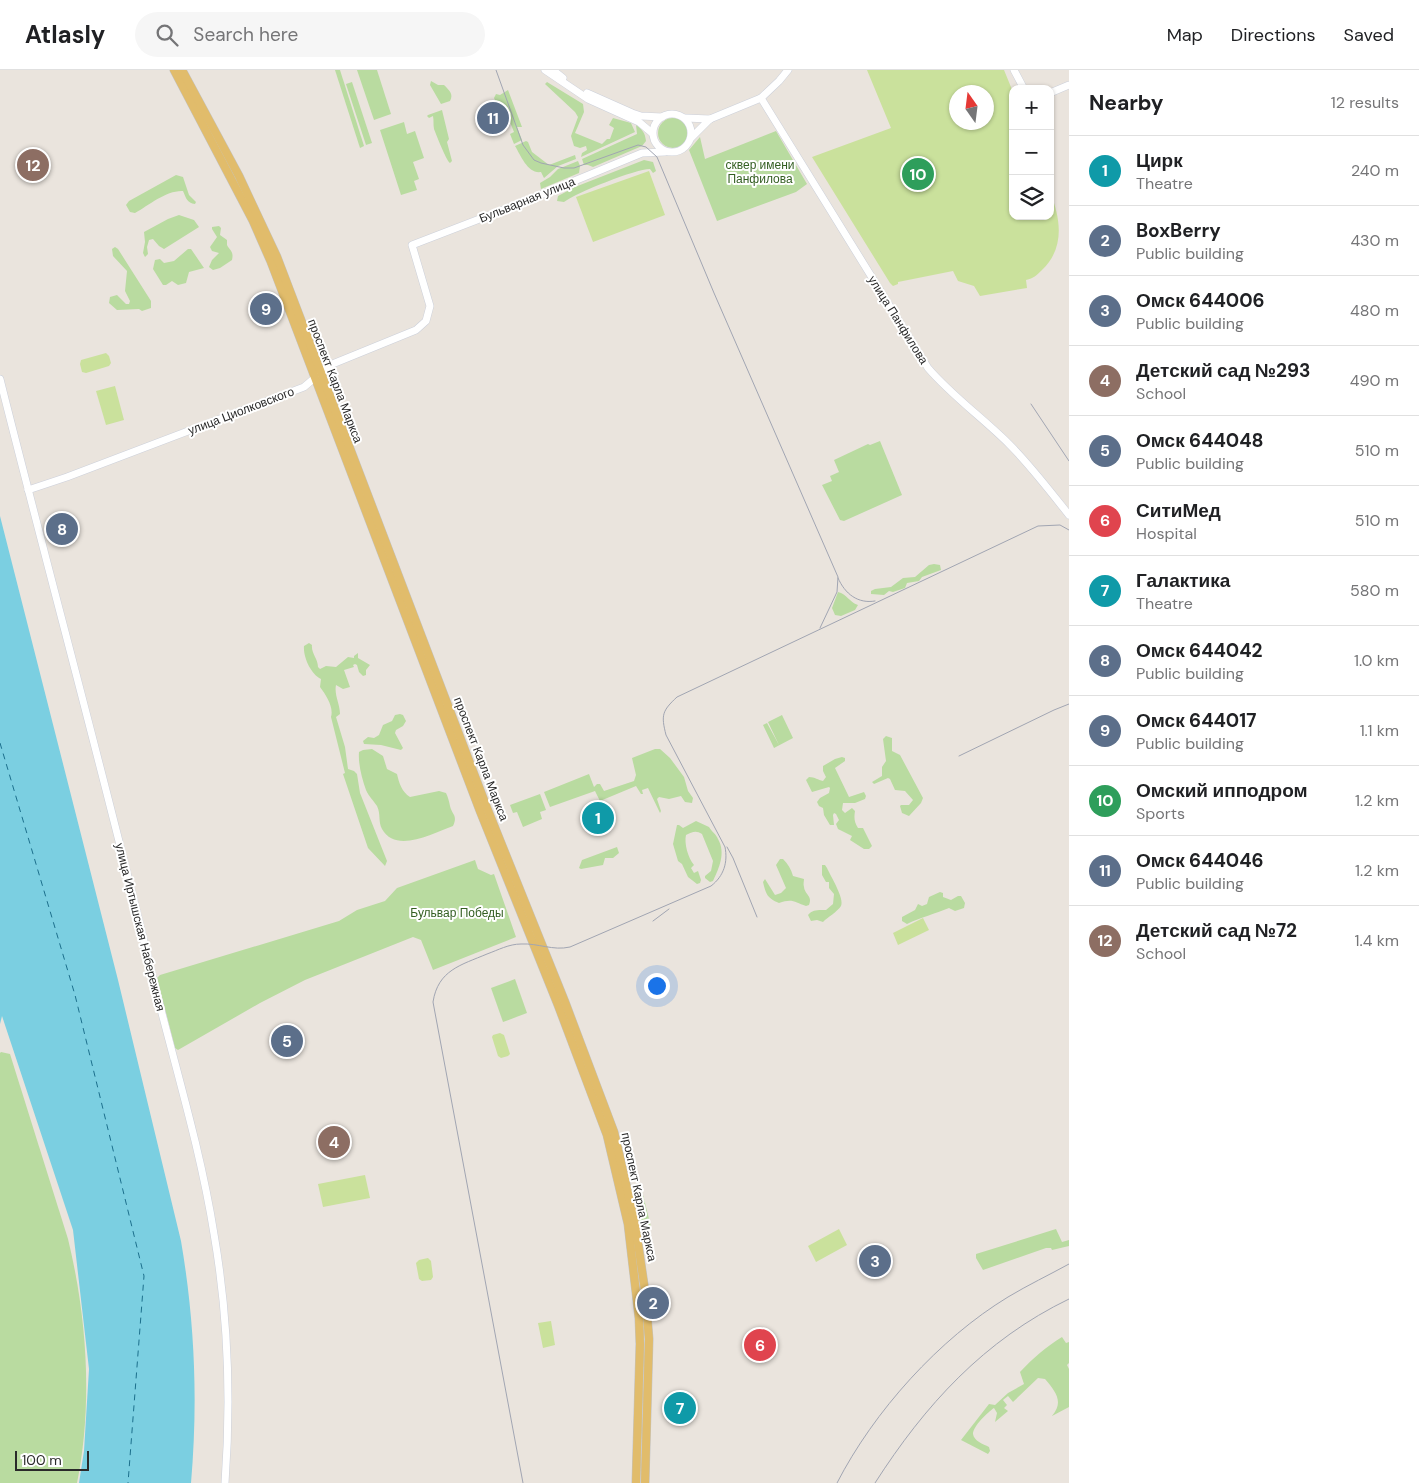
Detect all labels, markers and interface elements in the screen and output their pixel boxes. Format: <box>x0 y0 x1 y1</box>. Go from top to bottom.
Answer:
search box <box>135 12 485 57</box>
text: Atlasly <box>25 19 105 50</box>
icon: search <box>153 21 181 49</box>
text: Search here <box>193 22 298 47</box>
text: Map <box>1167 23 1203 47</box>
text: Directions <box>1231 23 1316 47</box>
text: Saved <box>1344 23 1394 47</box>
north arrow <box>949 85 994 130</box>
map controls <box>1009 85 1054 220</box>
button: + <box>1009 85 1054 130</box>
text: Nearby <box>1089 89 1163 117</box>
text: 12 results <box>1331 92 1399 113</box>
pin: 11 <box>477 99 509 137</box>
button: − <box>1009 130 1054 175</box>
pin: 12 <box>17 146 49 184</box>
text: Цирк <box>1136 148 1183 173</box>
pin: 10 <box>902 155 934 193</box>
park label: сквер имени Панфилова <box>726 157 795 187</box>
text: 1 <box>1102 160 1108 181</box>
text: 240 m <box>1351 160 1399 181</box>
street label: Бульварная улица <box>477 173 578 227</box>
text: Theatre <box>1136 173 1193 194</box>
button: layers <box>1009 175 1054 220</box>
text: BoxBerry <box>1136 218 1221 243</box>
text: 2 <box>1100 230 1110 251</box>
text: 430 m <box>1350 230 1399 251</box>
text: Public building <box>1136 243 1244 264</box>
street label: улица Панфилова <box>864 273 932 368</box>
text: Омск 644006 <box>1136 288 1265 313</box>
pin: 9 <box>250 290 282 328</box>
text: 3 <box>1100 300 1110 321</box>
text: 480 m <box>1350 300 1399 321</box>
text: Public building <box>1136 313 1244 334</box>
street label: проспект Карла Маркса <box>304 317 366 446</box>
text: Детский сад №293 <box>1136 358 1310 383</box>
text: 4 <box>1100 370 1110 391</box>
text: 490 m <box>1350 370 1399 391</box>
street label: улица Циолковского <box>186 383 297 439</box>
text: School <box>1136 383 1186 404</box>
text: Омск 644048 <box>1136 428 1264 453</box>
text: 5 <box>1100 440 1110 461</box>
text: 510 m <box>1355 440 1399 461</box>
text: Public building <box>1136 453 1244 474</box>
text: СитиМед <box>1136 498 1221 523</box>
pin: 8 <box>46 510 78 548</box>
text: 6 <box>1100 510 1110 531</box>
text: 510 m <box>1355 510 1399 531</box>
text: Hospital <box>1136 523 1197 544</box>
text: Галактика <box>1136 568 1230 593</box>
text: 7 <box>1101 580 1109 601</box>
text: 580 m <box>1350 580 1399 601</box>
text: Theatre <box>1136 593 1193 614</box>
text: Омск 644042 <box>1136 638 1263 663</box>
text: 8 <box>1100 650 1110 671</box>
text: 1.0 km <box>1354 650 1399 671</box>
text: Public building <box>1136 663 1244 684</box>
street label: проспект Карла Маркса <box>450 695 512 824</box>
text: Омск 644017 <box>1136 708 1256 733</box>
text: 9 <box>1100 720 1110 741</box>
text: 1.1 km <box>1360 720 1399 741</box>
text: Public building <box>1136 733 1244 754</box>
text: Омский ипподром <box>1136 778 1308 803</box>
text: 10 <box>1096 790 1114 811</box>
text: 1.2 km <box>1355 790 1399 811</box>
pin: 1 <box>582 799 614 837</box>
text: Sports <box>1136 803 1185 824</box>
street label: улица Иртышская Набережная <box>111 841 169 1013</box>
text: Омск 644046 <box>1136 848 1264 873</box>
text: 11 <box>1099 860 1111 881</box>
text: 1.2 km <box>1355 860 1399 881</box>
text: Public building <box>1136 873 1244 894</box>
park label: Бульвар Победы <box>410 905 504 921</box>
text: Детский сад №72 <box>1136 918 1297 943</box>
text: 12 <box>1097 930 1113 951</box>
text: 1.4 km <box>1355 930 1399 951</box>
text: School <box>1136 943 1186 964</box>
your location <box>644 973 670 999</box>
pin: 5 <box>271 1022 303 1060</box>
pin: 4 <box>318 1123 350 1161</box>
street label: проспект Карла Маркса <box>618 1131 661 1263</box>
pin: 3 <box>859 1242 891 1280</box>
pin: 2 <box>637 1284 669 1322</box>
pin: 6 <box>744 1326 776 1364</box>
pin: 7 <box>664 1389 696 1427</box>
scale bar <box>15 1448 89 1471</box>
text: 100 m <box>22 1451 62 1469</box>

